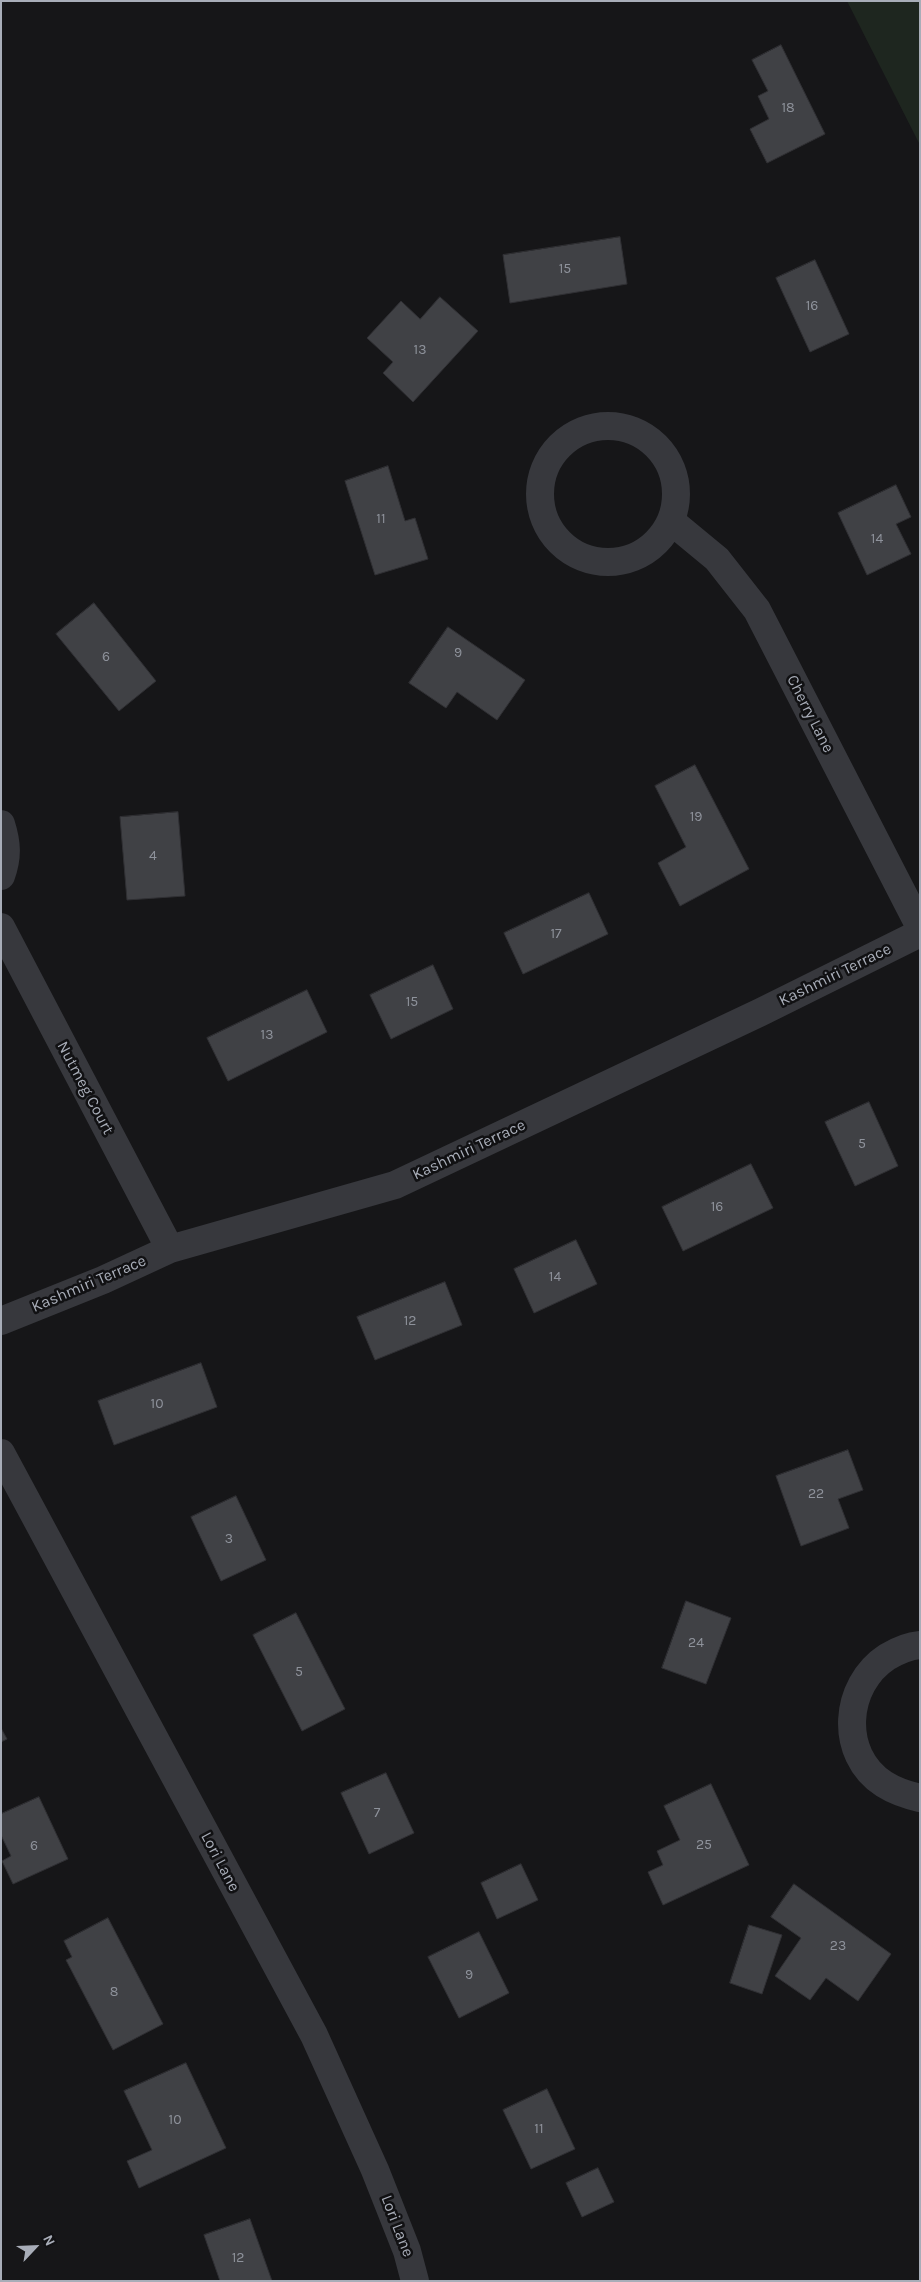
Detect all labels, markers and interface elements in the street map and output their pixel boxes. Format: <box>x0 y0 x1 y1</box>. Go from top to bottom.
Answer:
house number: 18 <box>781 100 795 116</box>
house number: 15 <box>559 261 571 277</box>
house number: 16 <box>806 298 818 314</box>
house number: 13 <box>414 342 426 358</box>
house number: 11 <box>376 511 386 527</box>
house number: 14 <box>871 531 883 547</box>
house number: 9 <box>454 645 462 661</box>
house number: 6 <box>102 649 110 665</box>
street label: Cherry Lane <box>782 672 838 756</box>
house number: 19 <box>690 809 702 825</box>
house number: 4 <box>149 848 157 864</box>
house number: 17 <box>550 926 562 942</box>
street label: Kashmiri Terrace <box>776 940 894 1010</box>
house number: 15 <box>406 994 418 1010</box>
house number: 13 <box>261 1027 273 1043</box>
street label: Nutmeg Court <box>52 1038 118 1138</box>
street label: Kashmiri Terrace <box>409 1115 529 1185</box>
house number: 5 <box>858 1136 866 1152</box>
house number: 16 <box>711 1199 723 1215</box>
street label: Kashmiri Terrace <box>29 1251 149 1317</box>
house number: 14 <box>549 1269 561 1285</box>
house number: 12 <box>404 1313 416 1329</box>
house number: 10 <box>151 1396 163 1412</box>
house number: 22 <box>808 1486 824 1502</box>
house number: 3 <box>225 1531 233 1547</box>
house number: 24 <box>688 1635 704 1651</box>
house number: 5 <box>295 1664 303 1680</box>
house number: 7 <box>374 1805 380 1821</box>
street label: Lori Lane <box>196 1829 244 1895</box>
house number: 25 <box>696 1837 712 1853</box>
house number: 6 <box>30 1838 38 1854</box>
house number: 23 <box>830 1938 846 1954</box>
house number: 9 <box>465 1967 473 1983</box>
house number: 8 <box>110 1984 118 2000</box>
house number: 10 <box>169 2112 181 2128</box>
house number: 11 <box>534 2121 544 2137</box>
street label: Lori Lane <box>376 2192 418 2260</box>
north arrow <box>10 2222 60 2272</box>
text: N <box>39 2232 59 2249</box>
house number: 12 <box>232 2250 244 2266</box>

